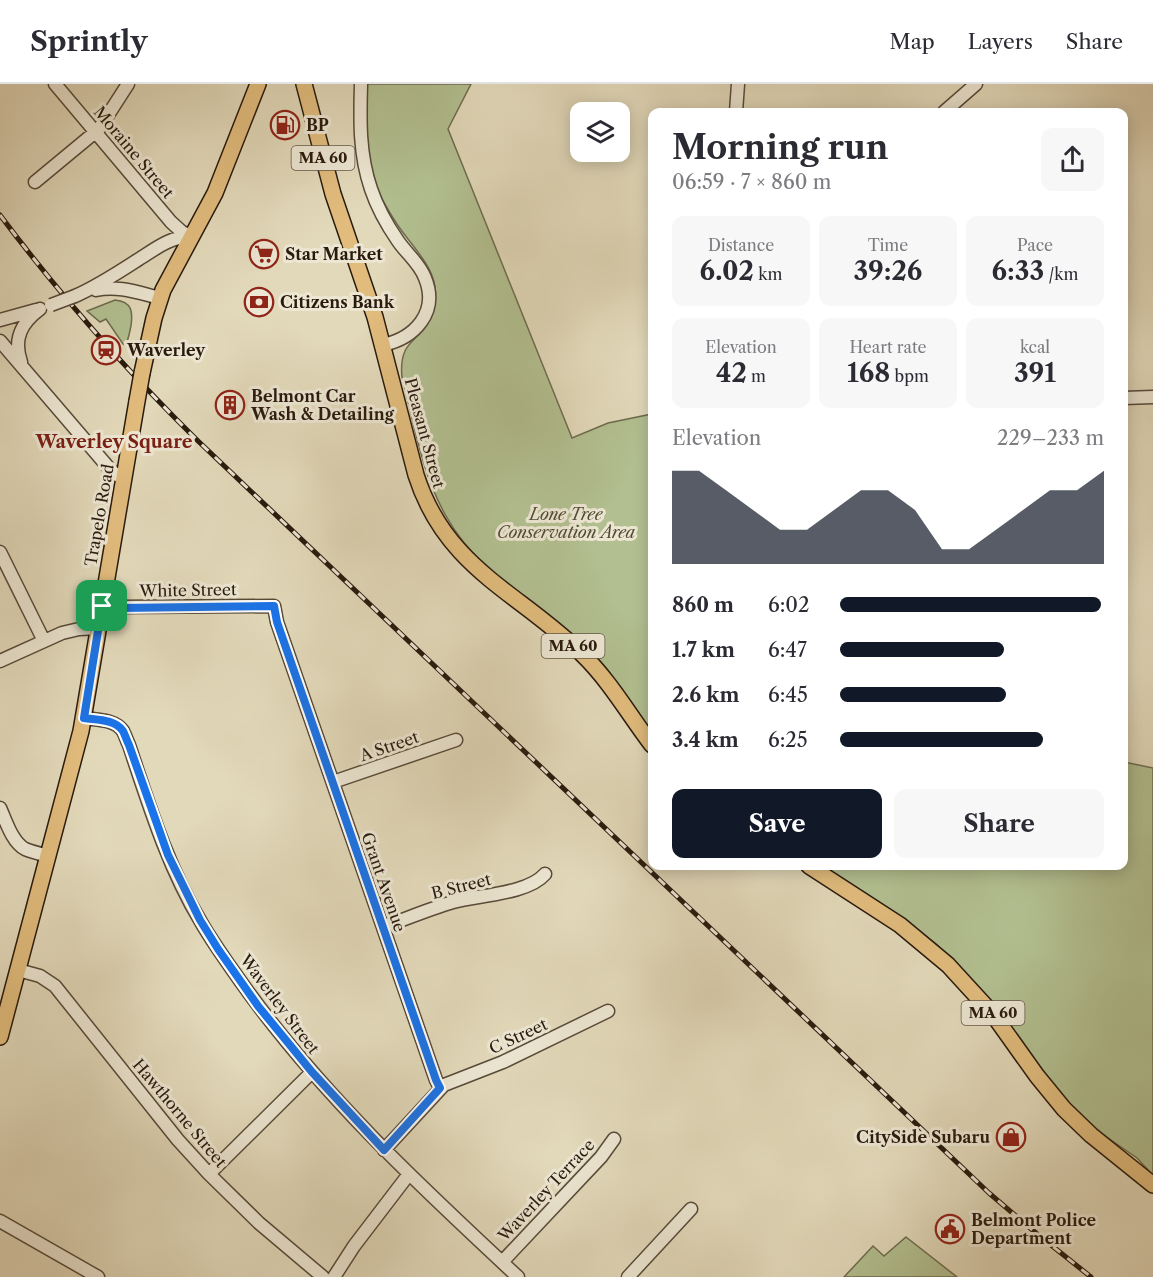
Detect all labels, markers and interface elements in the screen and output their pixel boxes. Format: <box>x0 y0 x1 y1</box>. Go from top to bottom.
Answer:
text: Sprintly <box>30 24 147 58</box>
text: Map <box>890 29 935 54</box>
text: Layers <box>968 29 1033 54</box>
text: Share <box>1066 29 1123 54</box>
street label: Moraine Street <box>90 102 179 202</box>
map controls <box>570 102 630 162</box>
button: layers <box>570 102 630 162</box>
fuel station icon: BP <box>269 109 301 141</box>
place label: BP <box>306 115 329 135</box>
text: Morning run <box>672 127 888 168</box>
button: share <box>1041 128 1104 191</box>
road number: MA 60 <box>292 146 354 170</box>
text: 06:59 · 7 × 860 m <box>672 170 831 194</box>
text: Distance <box>708 235 774 255</box>
text: Time <box>868 235 908 255</box>
text: Pace <box>1017 235 1053 255</box>
supermarket icon: Star Market <box>248 238 280 270</box>
place label: Star Market <box>285 244 383 264</box>
text: 6.02 <box>700 255 754 287</box>
text: 39:26 <box>854 255 922 287</box>
text: 6:33 <box>992 255 1044 287</box>
text: km <box>754 264 782 284</box>
text: /km <box>1044 264 1078 284</box>
bank icon: Citizens Bank <box>243 286 275 318</box>
place label: Citizens Bank <box>280 292 395 312</box>
station icon: Waverley <box>90 334 122 366</box>
text: Elevation <box>705 337 777 357</box>
text: Heart rate <box>849 337 927 357</box>
text: kcal <box>1020 337 1050 357</box>
place label: Waverley <box>126 340 206 360</box>
text: 42 <box>716 357 747 389</box>
text: 168 <box>847 357 890 389</box>
text: 391 <box>1014 357 1056 389</box>
text: m <box>747 366 766 386</box>
text: bpm <box>890 366 929 386</box>
street label: Pleasant Street <box>401 376 449 491</box>
place label: Belmont Car Wash & Detailing <box>250 386 395 424</box>
building icon: Belmont Car Wash & Detailing <box>214 389 246 421</box>
text: Elevation <box>672 426 761 450</box>
text: 229–233 m <box>997 426 1104 450</box>
district label: Waverley Square <box>35 431 193 453</box>
street label: Trapelo Road <box>80 462 118 568</box>
park label: Lone Tree Conservation Area <box>497 504 635 542</box>
street label: White Street <box>138 579 237 601</box>
pin <box>76 580 127 631</box>
icon: arrive <box>85 589 118 622</box>
text: 860 m <box>672 593 734 617</box>
text: 6:02 <box>768 593 810 617</box>
road number: MA 60 <box>542 634 604 658</box>
text: 1.7 km <box>672 638 735 662</box>
text: 6:47 <box>768 638 807 662</box>
text: 2.6 km <box>672 683 739 707</box>
text: 6:45 <box>768 683 808 707</box>
street label: A Street <box>356 727 421 766</box>
text: 3.4 km <box>672 728 739 752</box>
text: 6:25 <box>768 728 808 752</box>
button: Save <box>672 789 882 858</box>
button: Share <box>894 789 1104 858</box>
street label: Grant Avenue <box>358 830 410 935</box>
street label: B Street <box>429 869 493 903</box>
street label: Waverley Street <box>235 949 324 1058</box>
road number: MA 60 <box>962 1001 1024 1025</box>
street label: C Street <box>486 1014 551 1058</box>
street label: Hawthorne Street <box>129 1055 231 1172</box>
shop icon: CitySide Subaru <box>995 1121 1027 1153</box>
place label: CitySide Subaru <box>856 1127 990 1147</box>
street label: Waverley Terrace <box>493 1135 598 1246</box>
place label: Belmont Police Department <box>971 1210 1097 1248</box>
public building icon: Belmont Police Department <box>934 1213 966 1245</box>

